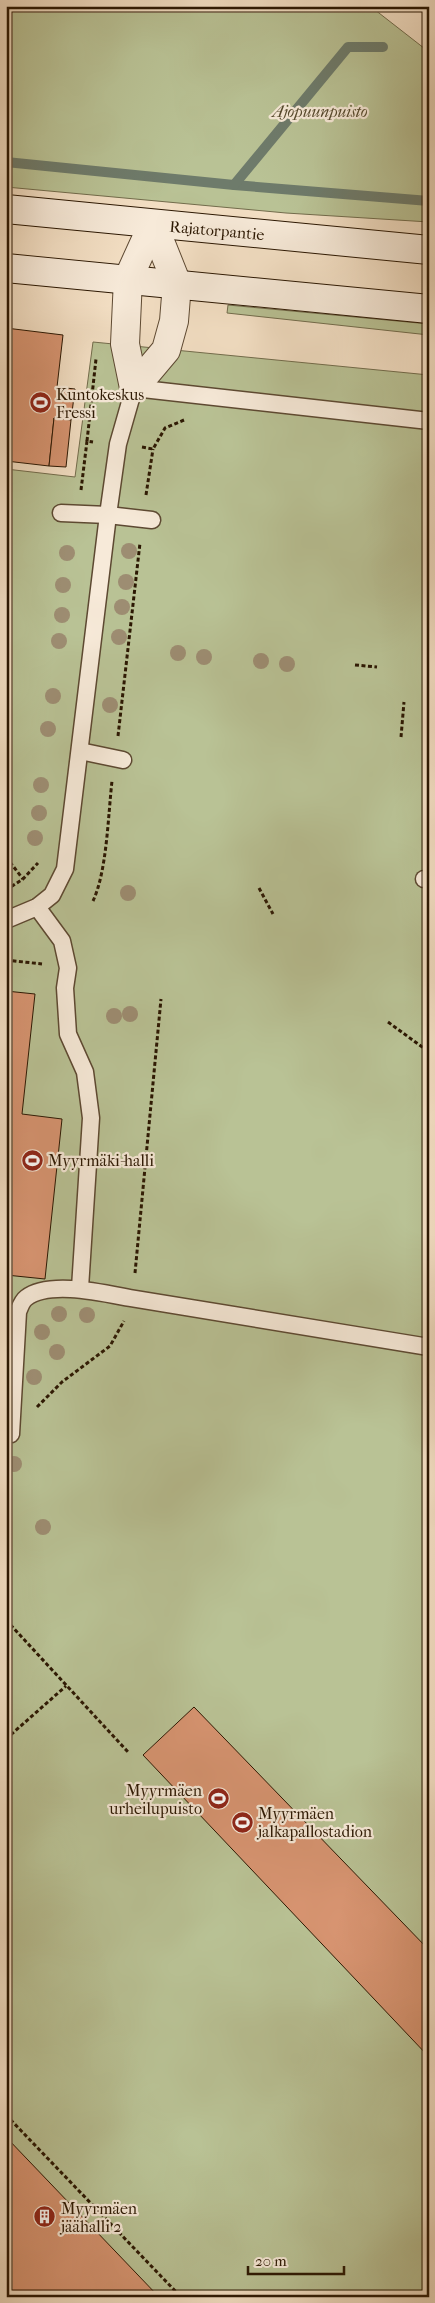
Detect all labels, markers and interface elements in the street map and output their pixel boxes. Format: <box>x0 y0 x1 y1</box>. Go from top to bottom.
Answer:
park label: Ajopuunpuisto <box>271 102 368 121</box>
street label: Rajatorpantie <box>169 217 265 244</box>
place label: Kuntokeskus Fressi <box>56 385 144 422</box>
sports icon: Kuntokeskus Fressi <box>28 391 52 415</box>
sports icon: Myyrmäki-halli <box>20 1148 44 1172</box>
place label: Myyrmäki-halli <box>48 1151 154 1170</box>
place label: Myyrmäen urheilupuisto <box>108 1781 203 1818</box>
sports icon: Myyrmäen urheilupuisto <box>206 1787 230 1811</box>
place label: Myyrmäen jalkapallostadion <box>256 1804 373 1841</box>
sports icon: Myyrmäen jalkapallostadion <box>230 1810 254 1834</box>
place label: Myyrmäen jäähalli 2 <box>59 2199 138 2236</box>
building icon: Myyrmäen jäähalli 2 <box>33 2205 57 2229</box>
scale bar <box>248 2243 344 2275</box>
text: 20 m <box>255 2252 287 2270</box>

